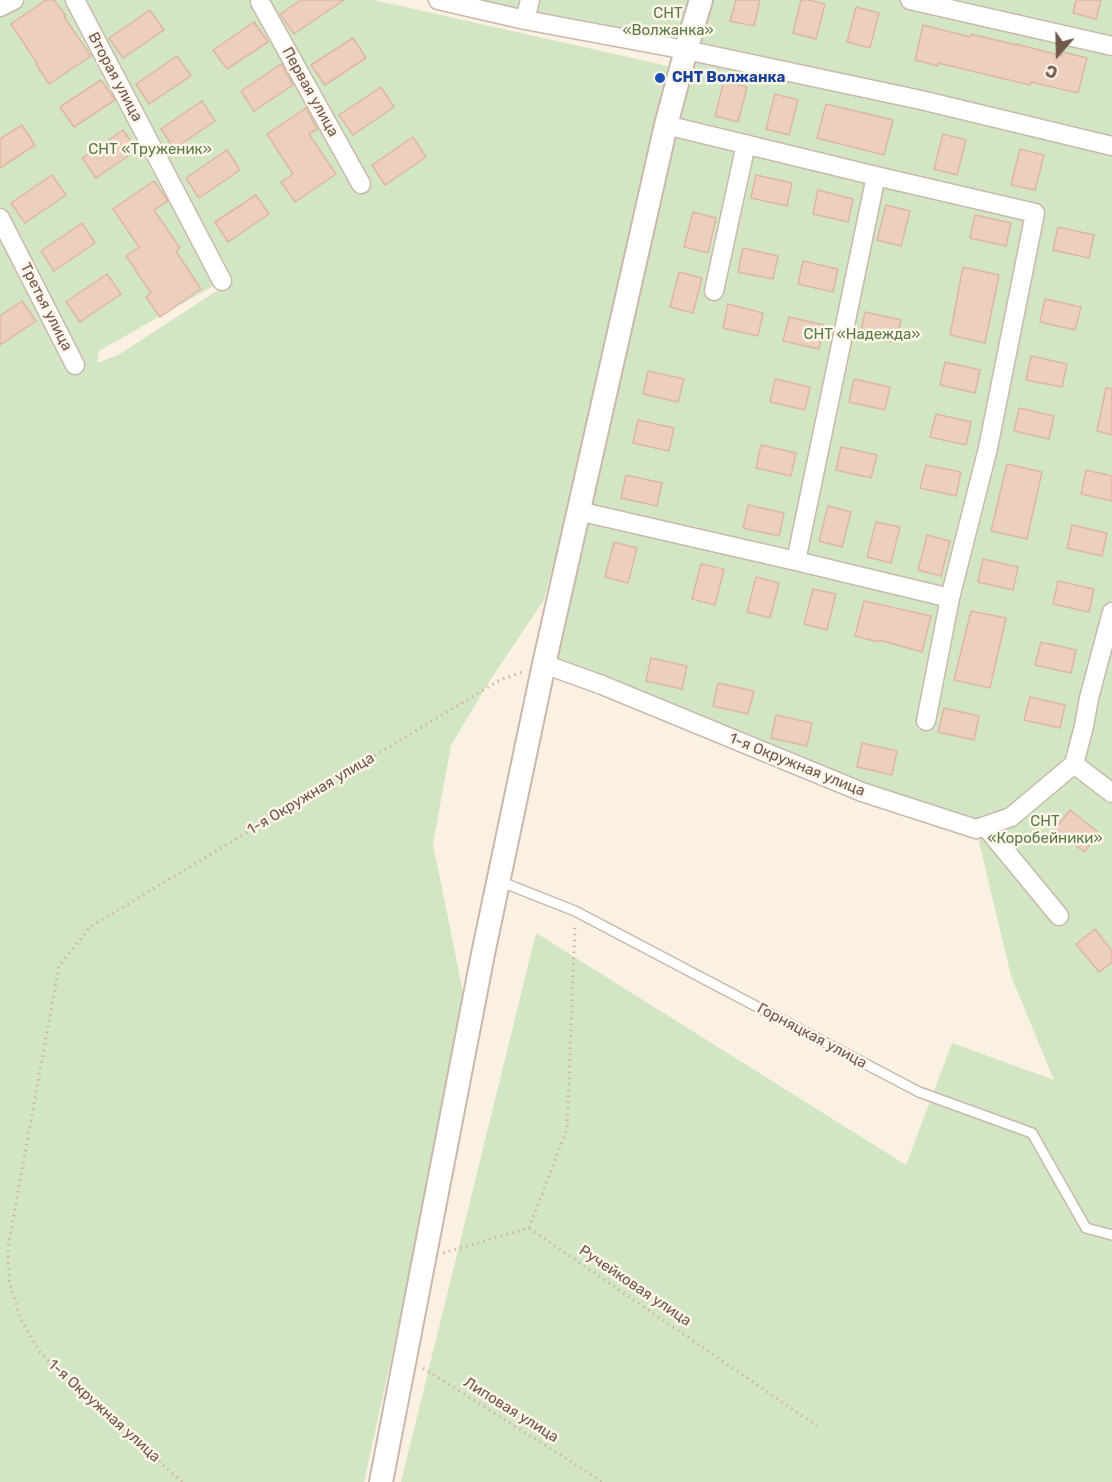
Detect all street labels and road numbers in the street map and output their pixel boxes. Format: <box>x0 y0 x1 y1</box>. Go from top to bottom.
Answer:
street label: Вторая улица <box>84 29 146 125</box>
street label: Первая улица <box>278 44 342 140</box>
street label: Третья улица <box>16 260 76 354</box>
street label: 1-я Окружная улица <box>726 730 868 800</box>
street label: 1-я Окружная улица <box>244 749 378 839</box>
street label: Горняцкая улица <box>754 1000 870 1072</box>
street label: Ручейковая улица <box>575 1242 695 1330</box>
street label: 1-я Окружная улица <box>44 1356 164 1466</box>
street label: Липовая улица <box>460 1374 562 1446</box>

